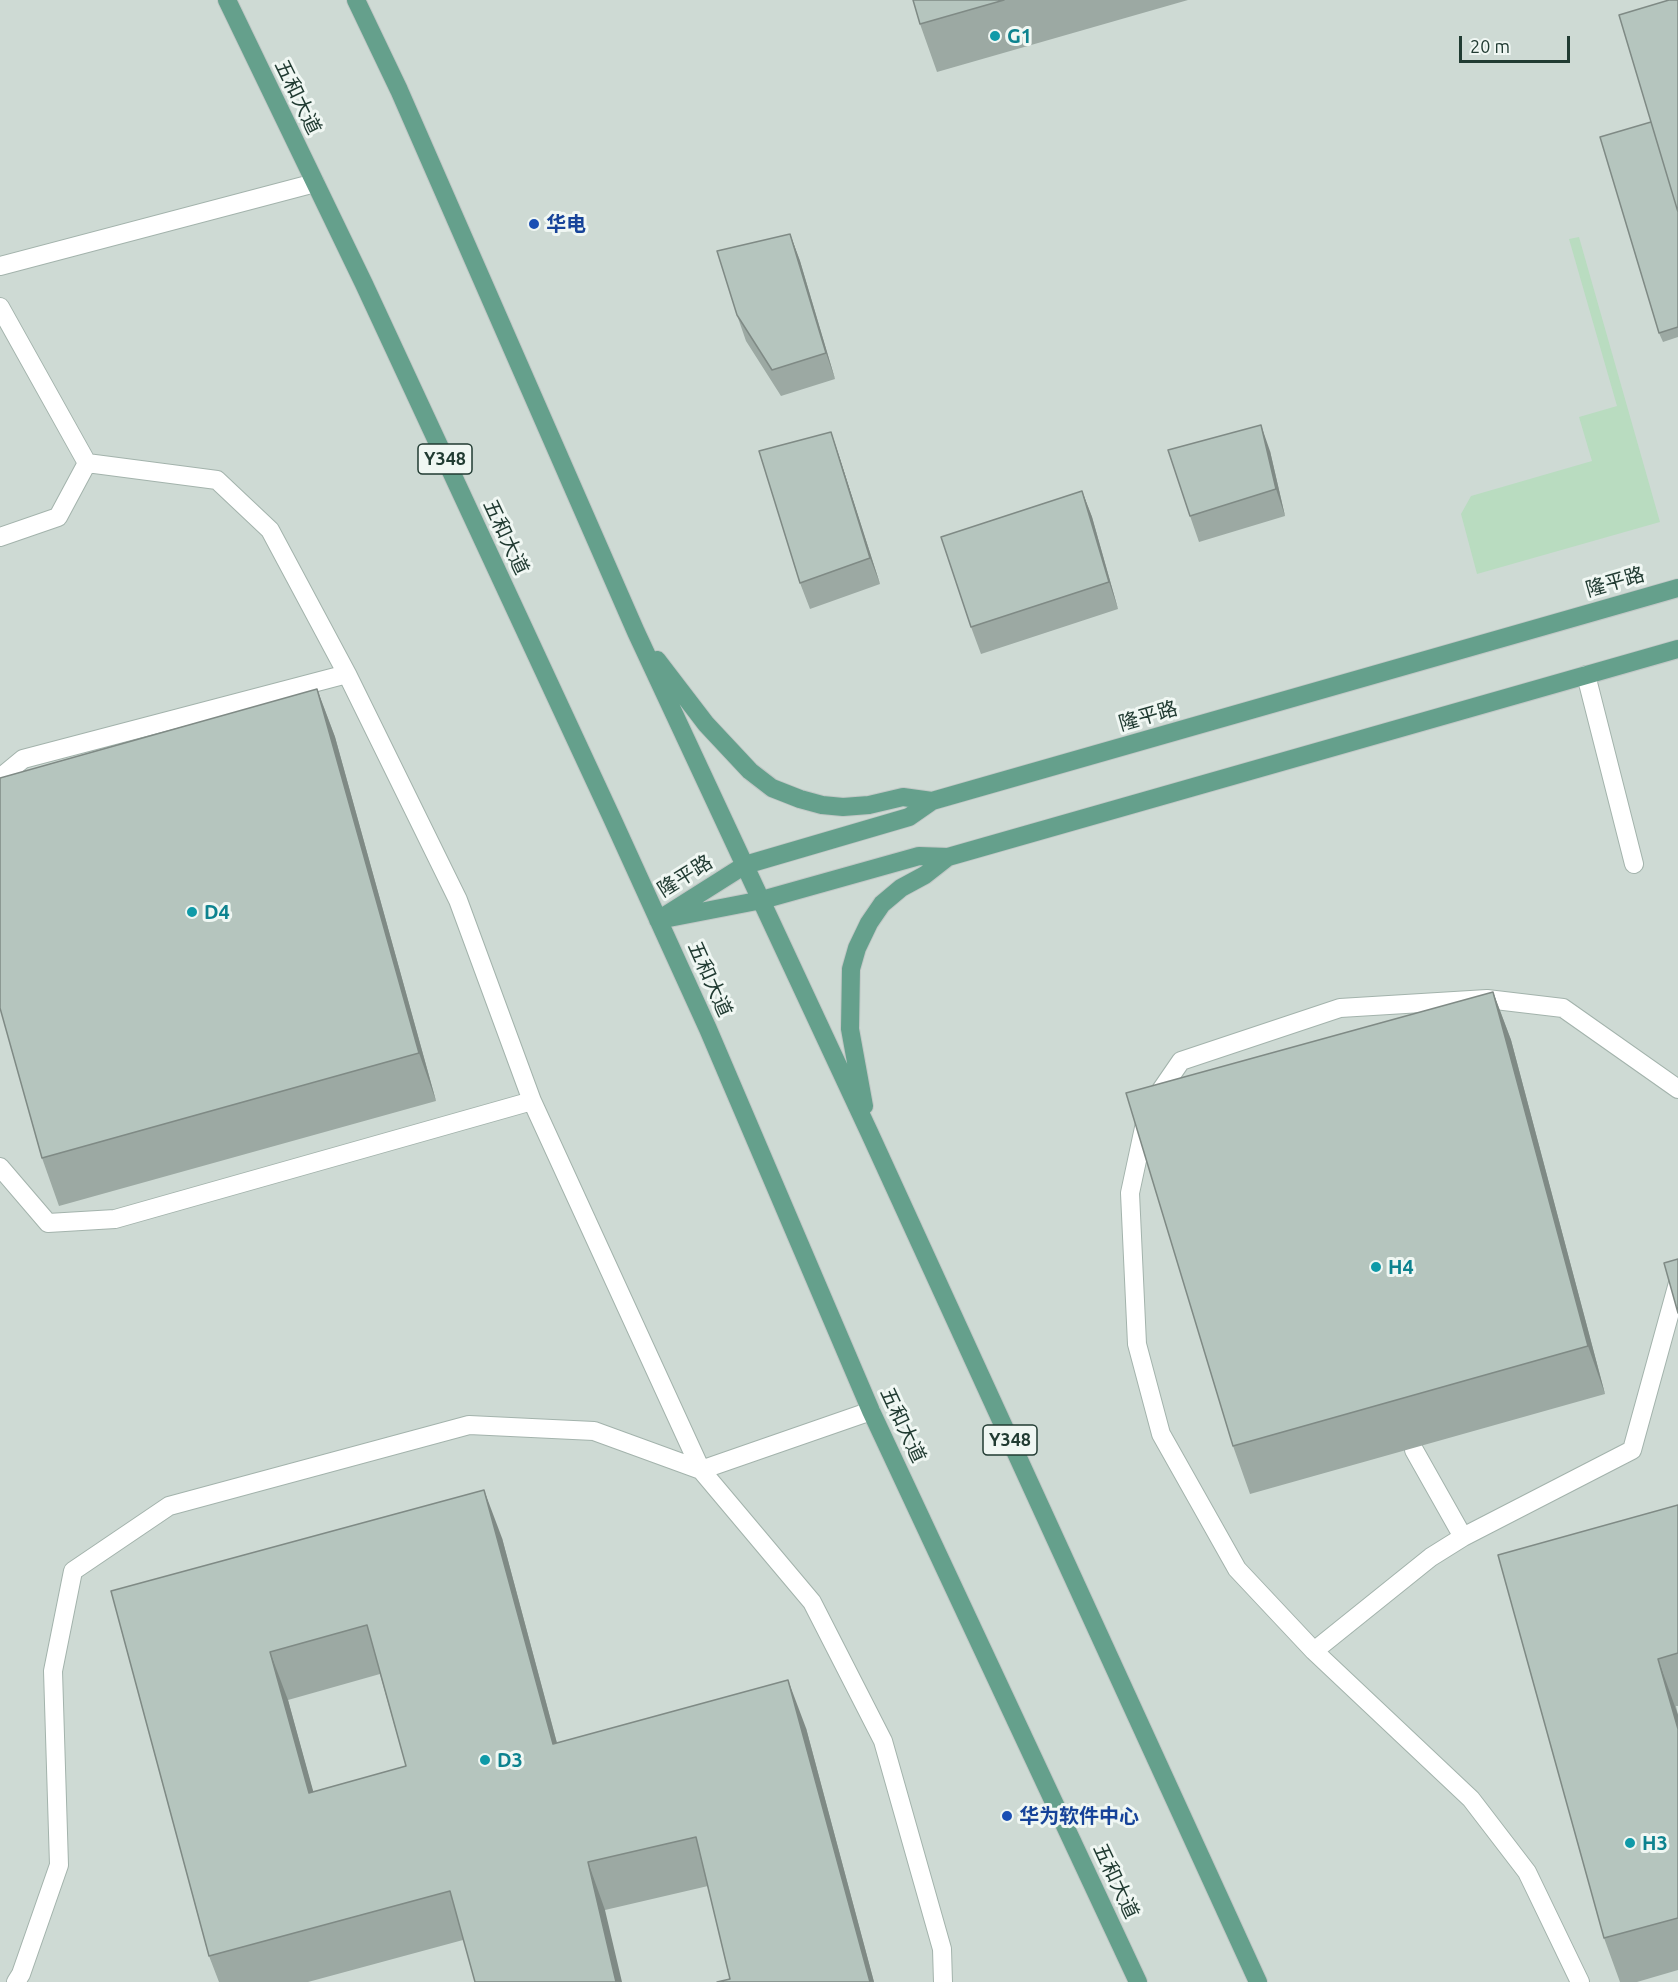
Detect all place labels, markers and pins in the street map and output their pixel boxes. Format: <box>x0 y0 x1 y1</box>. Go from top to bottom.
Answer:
place label: G1 <box>1007 24 1032 48</box>
marker: G1 <box>988 29 1002 43</box>
place label: 华电 <box>546 212 586 236</box>
marker: 华电 <box>527 217 541 231</box>
place label: D4 <box>204 900 230 924</box>
marker: D4 <box>185 905 199 919</box>
place label: H4 <box>1388 1255 1414 1279</box>
marker: H4 <box>1369 1260 1383 1274</box>
place label: D3 <box>497 1748 523 1772</box>
marker: D3 <box>478 1753 492 1767</box>
place label: 华为软件中心 <box>1019 1804 1139 1828</box>
marker: 华为软件中心 <box>1000 1809 1014 1823</box>
place label: H3 <box>1642 1831 1668 1855</box>
marker: H3 <box>1623 1836 1637 1850</box>

